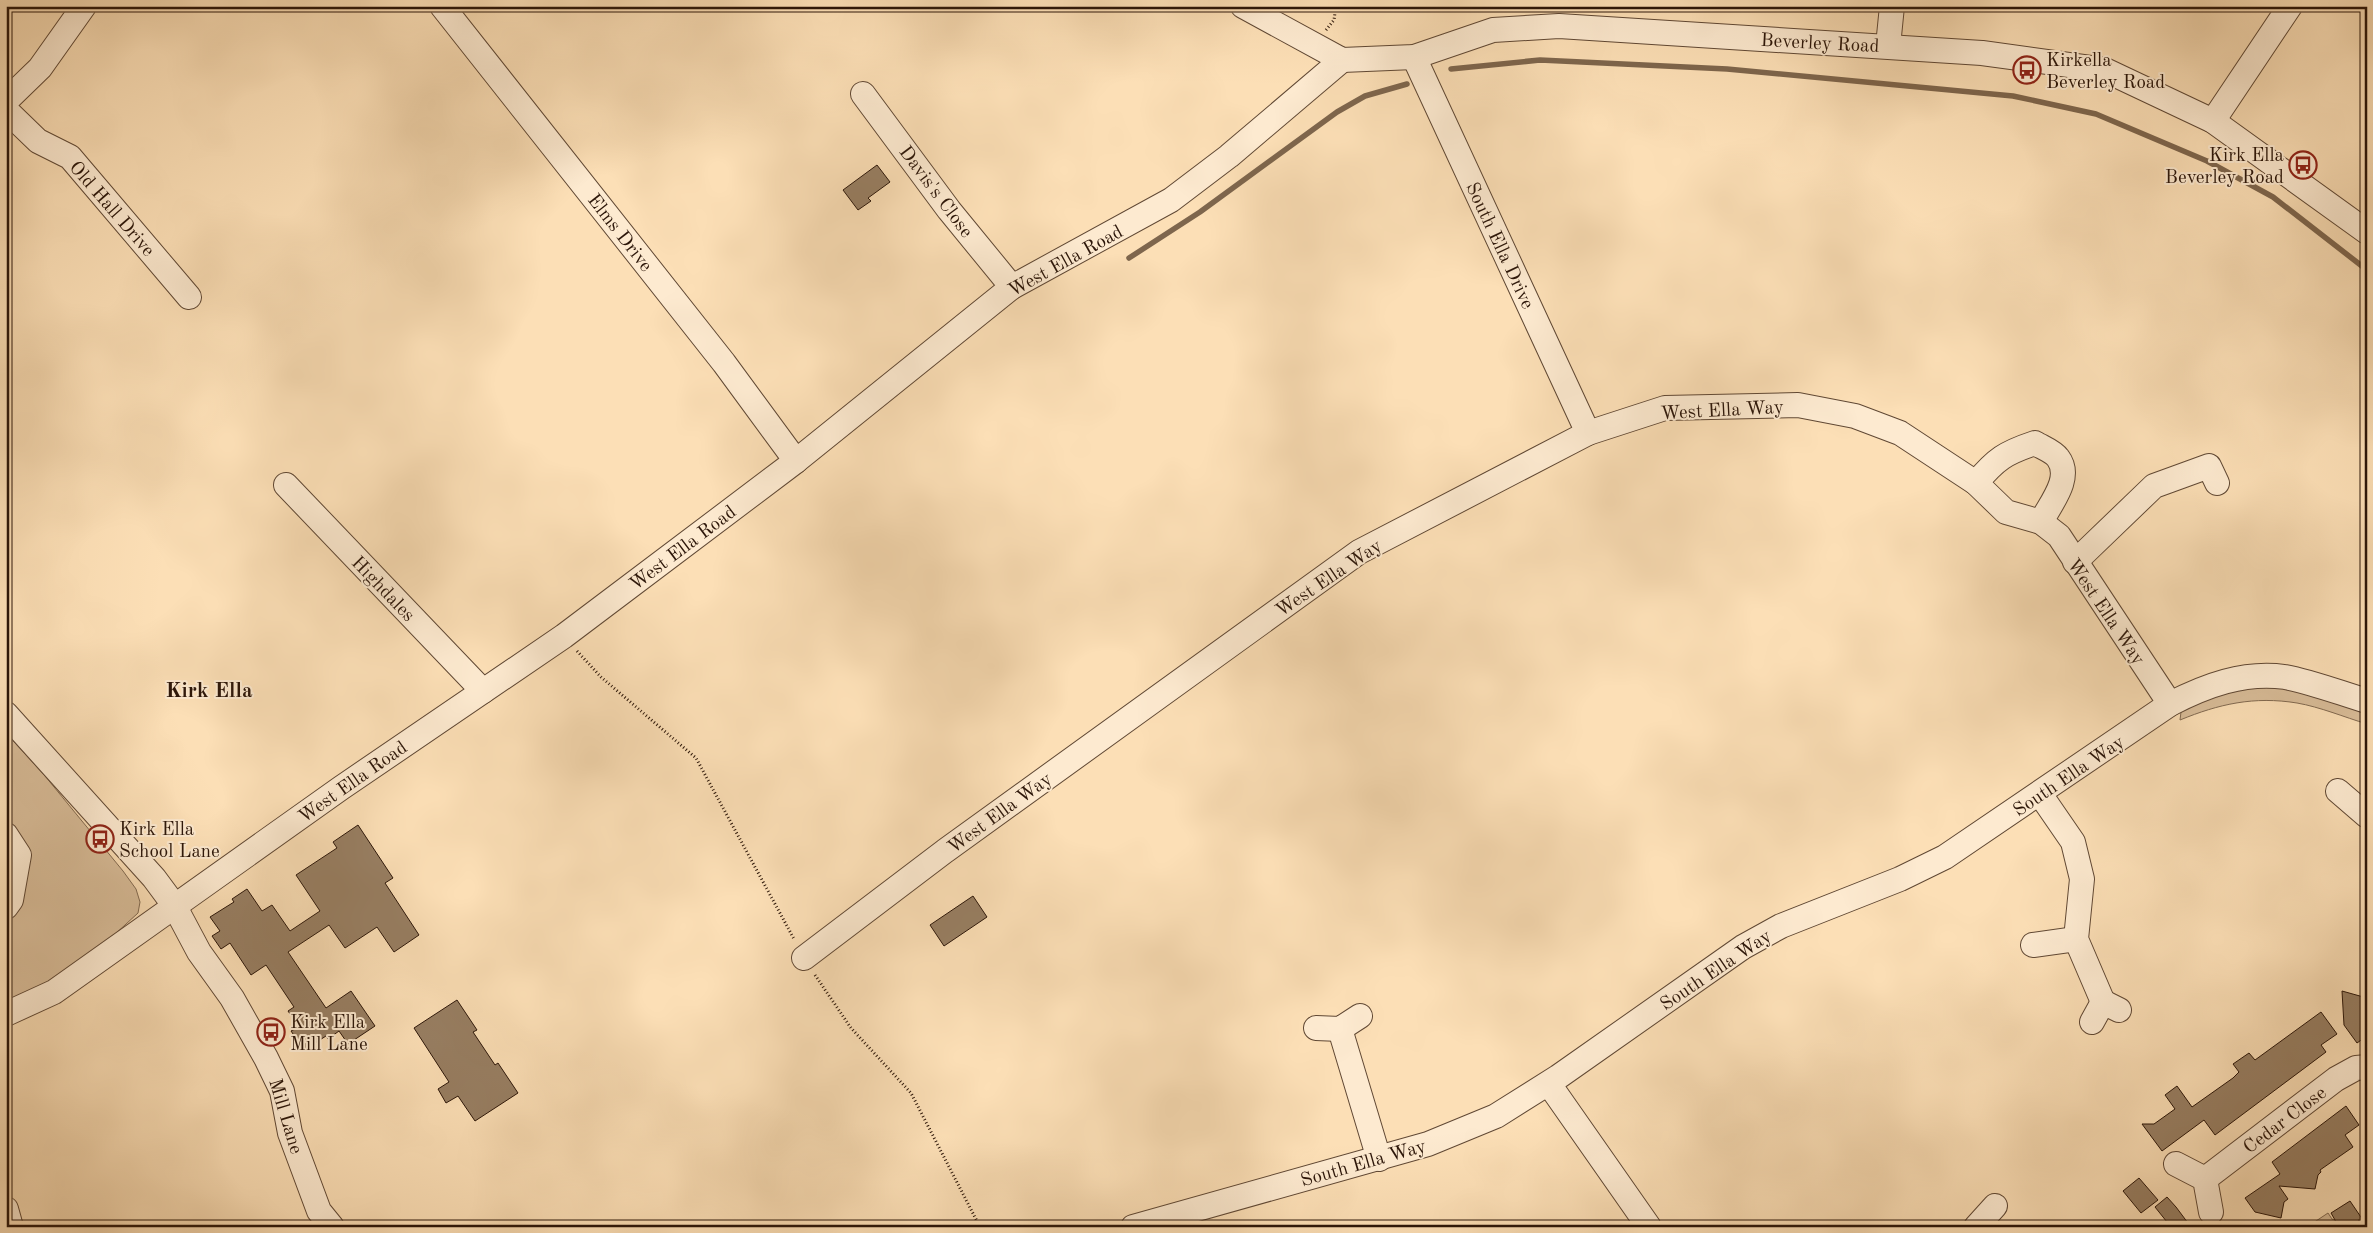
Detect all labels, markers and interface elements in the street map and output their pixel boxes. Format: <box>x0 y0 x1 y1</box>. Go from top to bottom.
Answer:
street label: Beverley Road <box>1760 32 1880 57</box>
place label: Kirkella Beverley Road <box>2046 52 2165 93</box>
bus stop icon: Kirkella Beverley Road <box>2012 55 2042 85</box>
street label: Davis's Close <box>894 143 976 242</box>
place label: Kirk Ella Beverley Road <box>2165 147 2285 188</box>
bus stop icon: Kirk Ella Beverley Road <box>2288 150 2318 180</box>
street label: Old Hall Drive <box>65 158 157 261</box>
street label: South Ella Drive <box>1461 180 1536 312</box>
street label: Elms Drive <box>583 191 655 276</box>
street label: West Ella Road <box>1006 223 1127 301</box>
street label: West Ella Way <box>1660 399 1784 424</box>
street label: West Ella Road <box>627 503 740 595</box>
street label: West Ella Way <box>1273 537 1386 621</box>
street label: Highdales <box>347 554 418 626</box>
street label: West Ella Way <box>2063 556 2147 669</box>
district label: Kirk Ella <box>165 681 253 702</box>
street label: South Ella Way <box>2010 733 2128 821</box>
street label: West Ella Road <box>296 739 411 827</box>
street label: West Ella Way <box>945 770 1056 858</box>
place label: Kirk Ella School Lane <box>119 821 220 862</box>
bus stop icon: Kirk Ella School Lane <box>85 824 115 854</box>
street label: South Ella Way <box>1657 927 1775 1015</box>
place label: Kirk Ella Mill Lane <box>290 1014 368 1055</box>
bus stop icon: Kirk Ella Mill Lane <box>256 1017 286 1047</box>
street label: Mill Lane <box>264 1077 305 1157</box>
street label: Cedar Close <box>2241 1084 2330 1158</box>
street label: South Ella Way <box>1299 1137 1429 1191</box>

